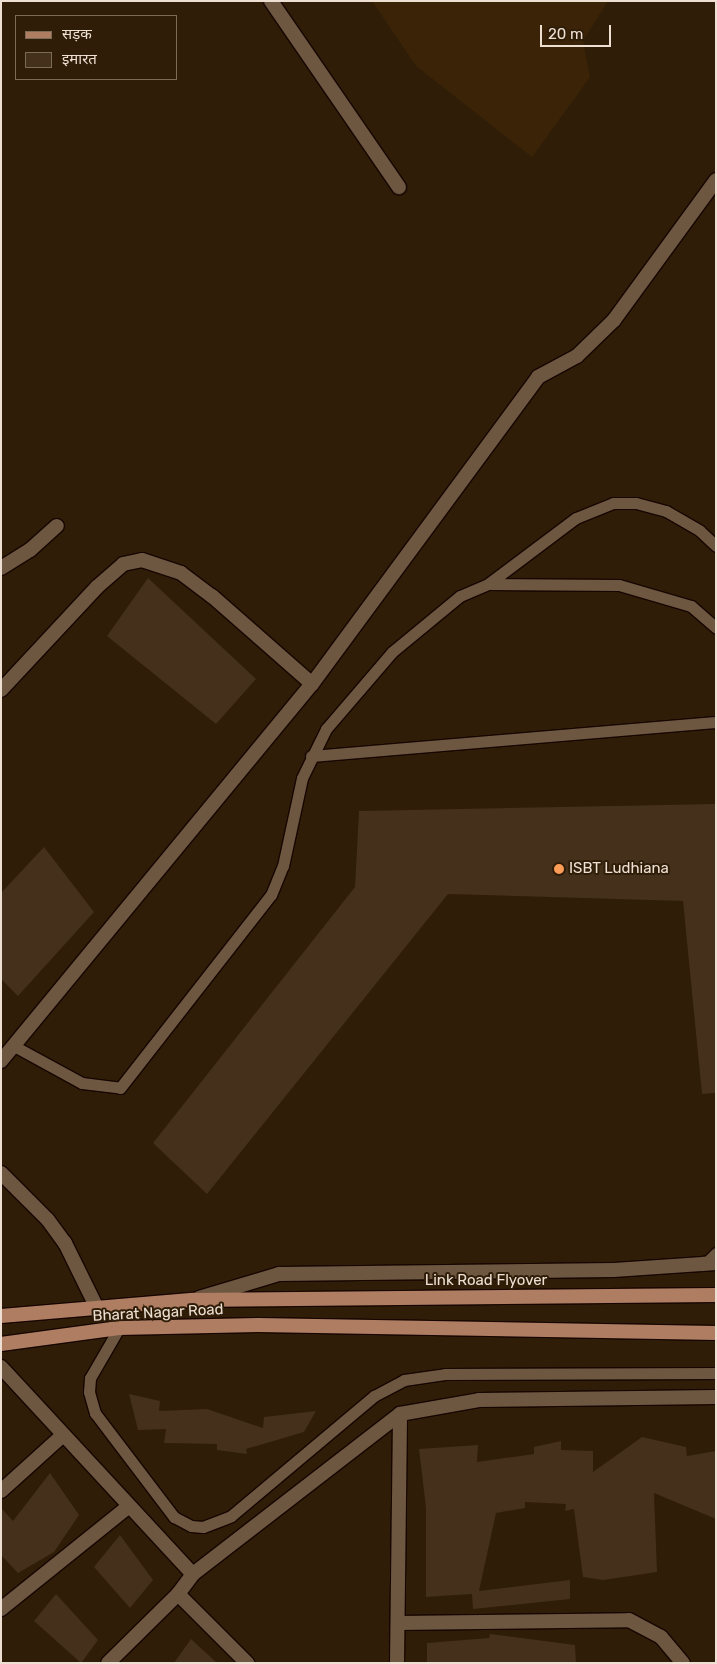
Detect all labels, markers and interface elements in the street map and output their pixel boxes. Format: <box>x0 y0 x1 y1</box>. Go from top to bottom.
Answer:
legend <box>15 15 178 80</box>
scale bar <box>542 15 613 47</box>
text: सड़क <box>62 25 92 43</box>
text: 20 m <box>548 25 583 43</box>
text: इमारत <box>62 50 97 68</box>
place label: ISBT Ludhiana <box>569 860 669 878</box>
marker: ISBT Ludhiana <box>553 863 565 875</box>
street label: Link Road Flyover <box>425 1272 547 1290</box>
street label: Bharat Nagar Road <box>92 1301 224 1325</box>

